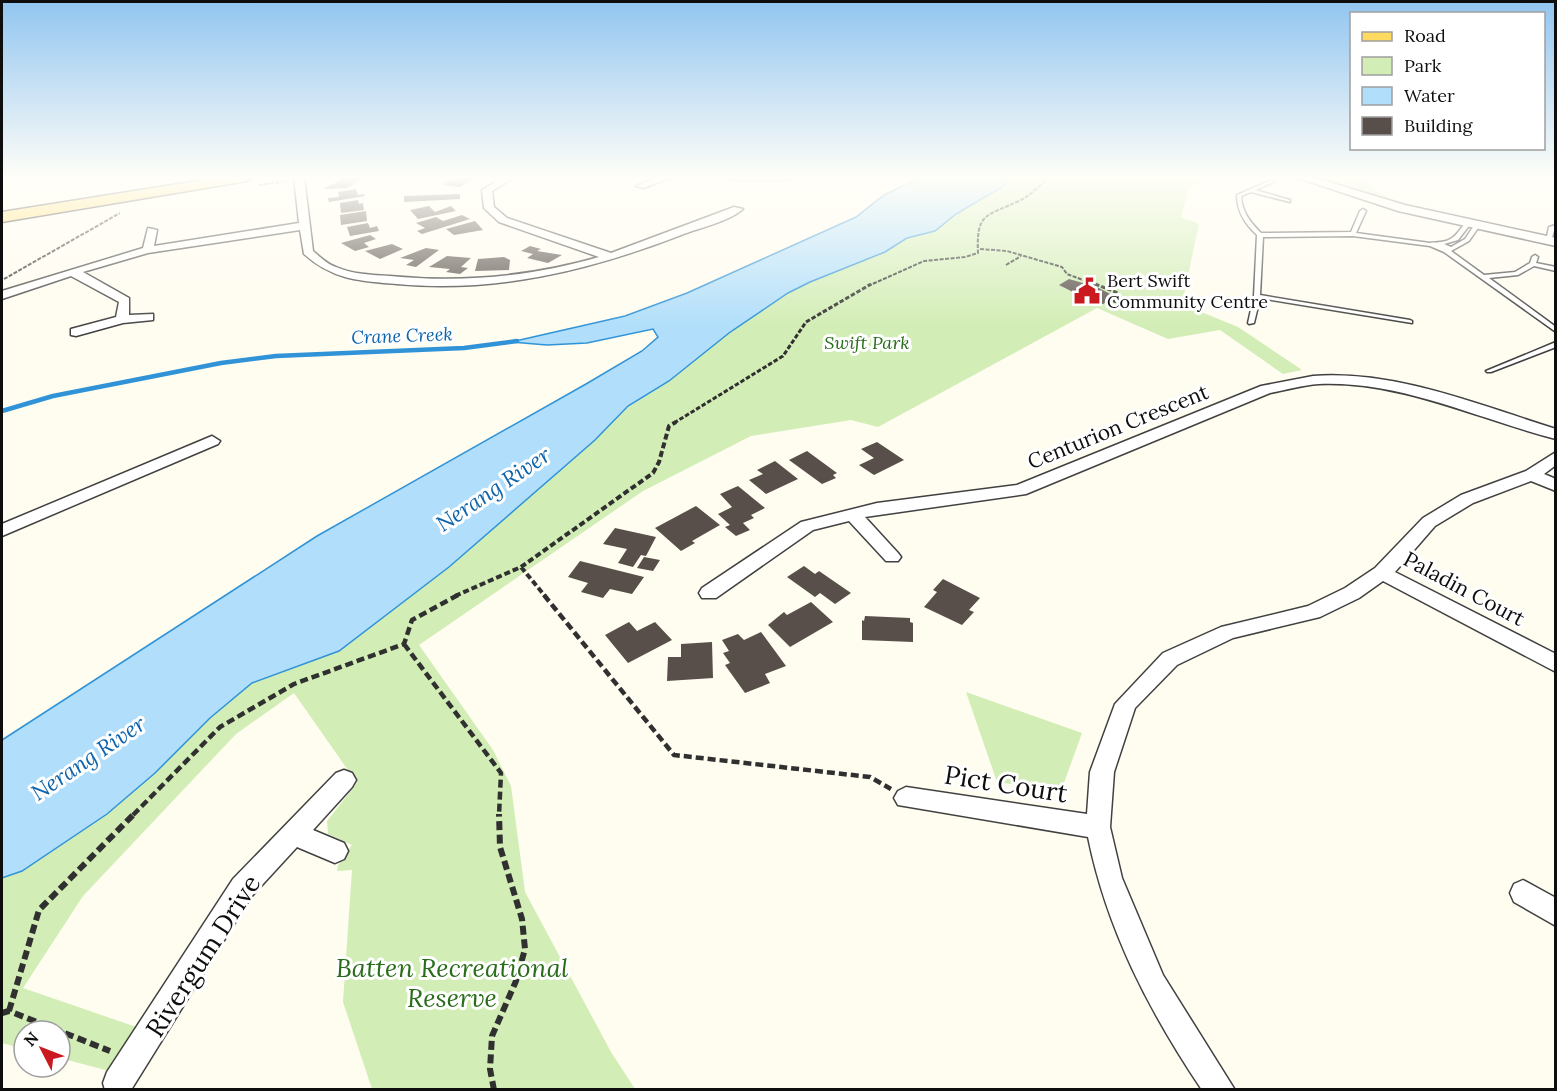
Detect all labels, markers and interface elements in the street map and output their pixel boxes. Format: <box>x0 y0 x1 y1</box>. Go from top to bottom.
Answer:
legend <box>1350 12 1545 150</box>
text: Road <box>1404 24 1446 47</box>
text: Park <box>1404 54 1442 77</box>
text: Water <box>1404 84 1455 107</box>
text: Building <box>1404 114 1474 137</box>
place label: Bert Swift Community Centre <box>1107 269 1268 313</box>
public building icon: Bert Swift Community Centre <box>1072 276 1102 306</box>
water label: Crane Creek <box>351 322 453 349</box>
park label: Swift Park <box>824 331 910 354</box>
street label: Centurion Crescent <box>1023 378 1213 475</box>
water label: Nerang River <box>430 440 556 538</box>
street label: Paladin Court <box>1399 545 1530 632</box>
water label: Nerang River <box>25 709 151 807</box>
street label: Pict Court <box>942 758 1070 810</box>
street label: Rivergum Drive <box>138 868 267 1043</box>
park label: Batten Recreational Reserve <box>336 951 569 1014</box>
north arrow <box>12 1019 72 1079</box>
text: N <box>19 1028 42 1050</box>

